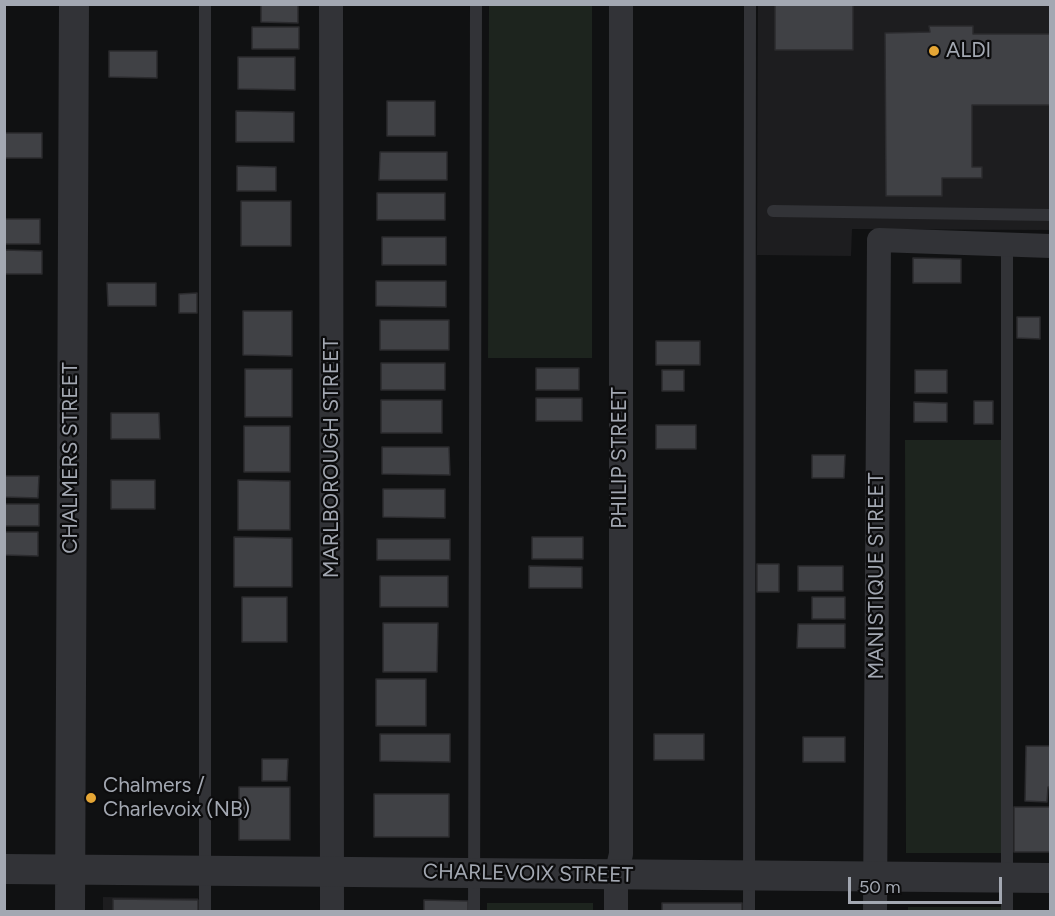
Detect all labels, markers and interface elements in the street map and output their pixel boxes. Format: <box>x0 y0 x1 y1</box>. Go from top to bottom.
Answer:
place label: ALDI <box>946 38 991 64</box>
marker: ALDI <box>927 44 941 58</box>
street label: MARLBOROUGH STREET <box>319 338 345 578</box>
street label: CHALMERS STREET <box>58 362 84 554</box>
street label: PHILIP STREET <box>607 387 633 529</box>
street label: MANISTIQUE STREET <box>864 472 890 680</box>
place label: Chalmers / Charlevoix (NB) <box>103 773 250 823</box>
marker: Chalmers / Charlevoix (NB) <box>84 791 98 805</box>
street label: CHARLEVOIX STREET <box>423 860 633 888</box>
scale bar <box>851 865 1006 903</box>
text: 50 m <box>859 876 901 898</box>

